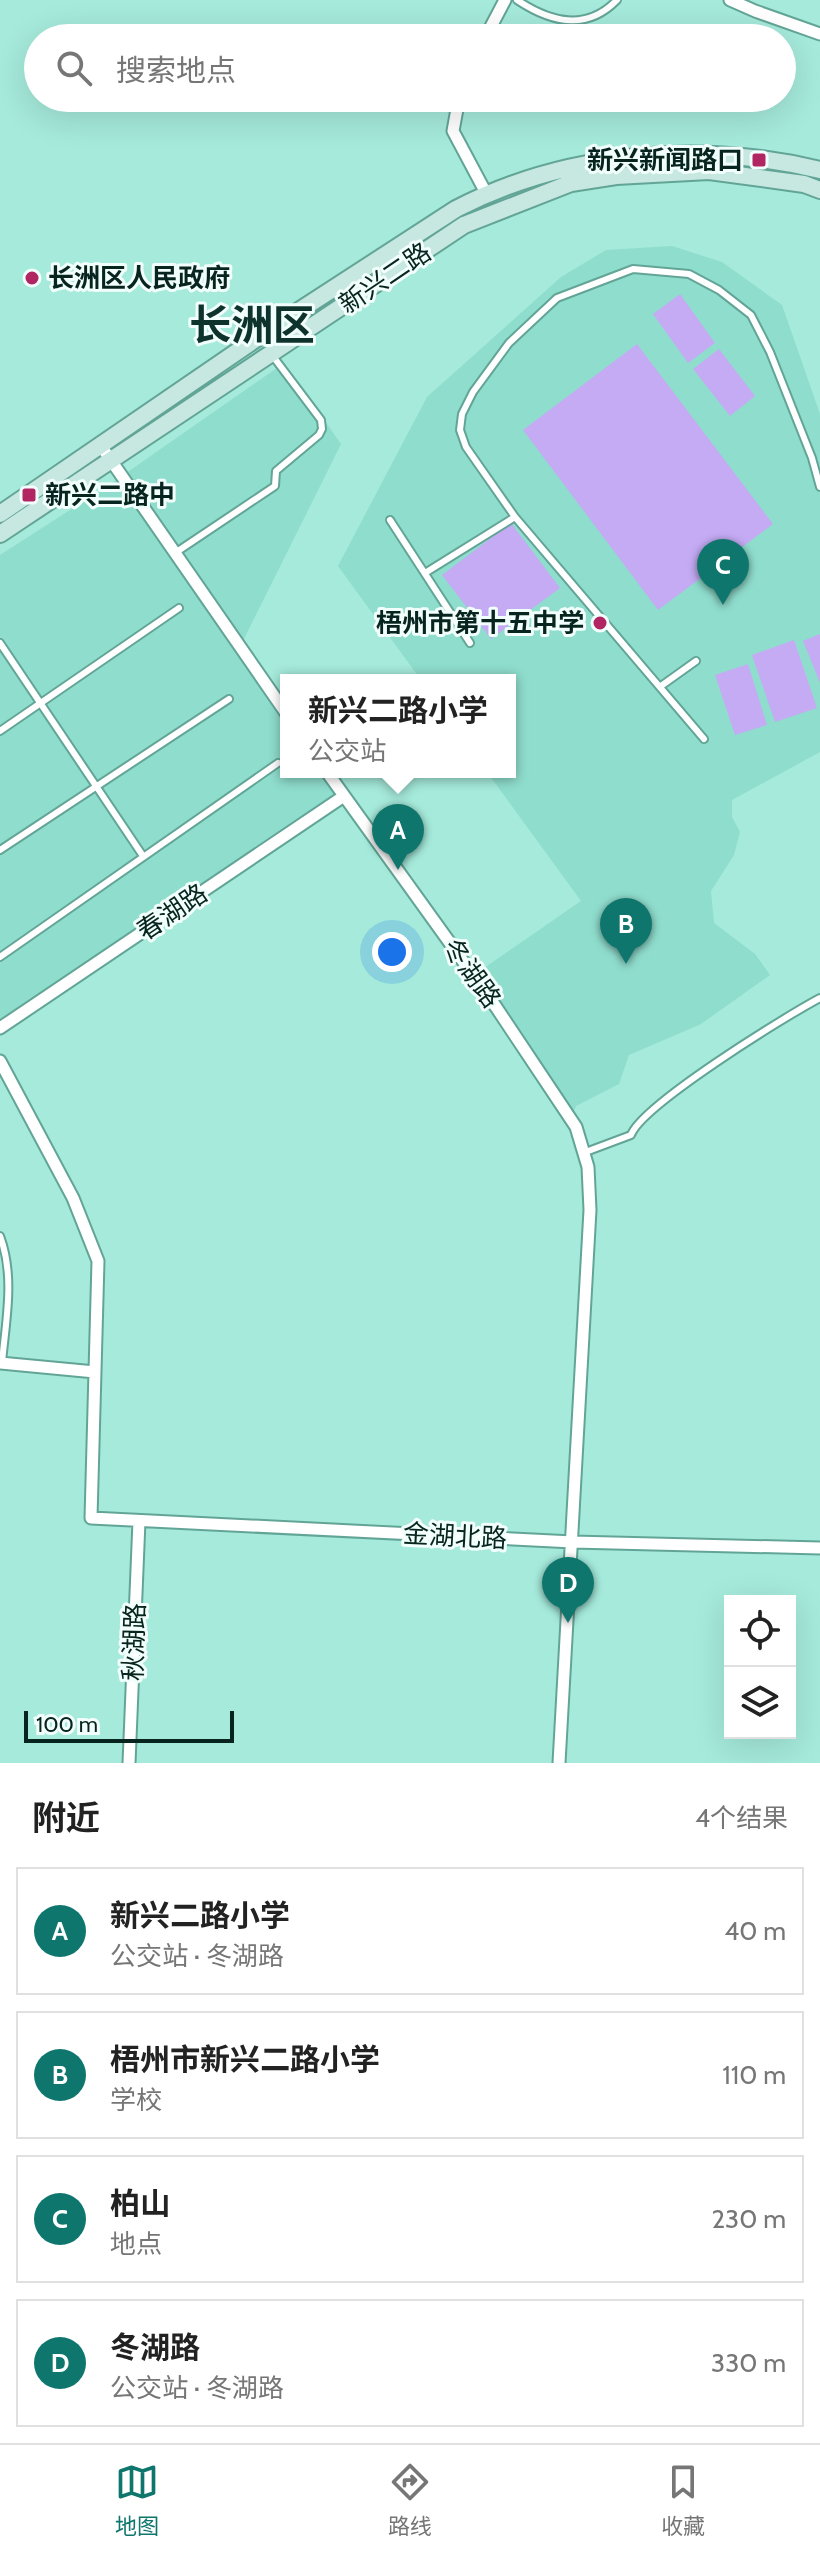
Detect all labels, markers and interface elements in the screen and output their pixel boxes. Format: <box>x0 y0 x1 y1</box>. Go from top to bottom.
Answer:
search box <box>24 24 796 112</box>
icon: search <box>52 46 96 90</box>
text: 搜索地点 <box>116 52 236 89</box>
place label: 新兴新闻路口 <box>587 144 743 176</box>
marker: 新兴新闻路口 <box>750 151 768 169</box>
street label: 新兴二路 <box>333 236 437 320</box>
place label: 长洲区人民政府 <box>48 262 230 294</box>
marker: 长洲区人民政府 <box>23 269 41 287</box>
district label: 长洲区 <box>189 299 315 351</box>
place label: 新兴二路中 <box>45 479 175 511</box>
marker: 新兴二路中 <box>20 486 38 504</box>
pin: C <box>697 539 749 605</box>
place label: 梧州市第十五中学 <box>376 607 584 639</box>
marker: 梧州市第十五中学 <box>591 614 609 632</box>
popup <box>280 674 516 778</box>
text: 新兴二路小学 <box>308 692 488 729</box>
text: 公交站 <box>308 735 386 767</box>
pin: A <box>372 804 424 870</box>
street label: 春湖路 <box>131 877 213 947</box>
pin: B <box>600 898 652 964</box>
your location <box>372 932 412 972</box>
street label: 冬湖路 <box>436 932 508 1014</box>
street label: 金湖北路 <box>402 1517 508 1555</box>
pin: D <box>542 1557 594 1623</box>
map controls <box>724 1595 796 1739</box>
button: locate <box>724 1595 796 1667</box>
street label: 秋湖路 <box>117 1602 151 1682</box>
button: layers <box>724 1667 796 1739</box>
scale bar <box>24 1707 234 1743</box>
text: 100 m <box>36 1711 98 1738</box>
text: 附近 <box>32 1797 100 1839</box>
text: 4个结果 <box>695 1802 788 1834</box>
text: 新兴二路小学 <box>110 1897 290 1934</box>
text: A <box>52 1915 68 1947</box>
text: 40 m <box>724 1915 786 1947</box>
text: 公交站 · 冬湖路 <box>110 1940 284 1972</box>
text: 梧州市新兴二路小学 <box>110 2041 380 2078</box>
text: B <box>52 2059 68 2091</box>
text: 110 m <box>722 2059 786 2091</box>
text: 学校 <box>110 2084 162 2116</box>
text: 柏山 <box>110 2185 170 2222</box>
text: C <box>52 2203 68 2235</box>
text: 230 m <box>712 2203 786 2235</box>
text: 地点 <box>110 2228 162 2260</box>
text: 冬湖路 <box>110 2329 200 2366</box>
text: D <box>51 2347 69 2379</box>
text: 330 m <box>711 2347 786 2379</box>
text: 公交站 · 冬湖路 <box>110 2372 284 2404</box>
tab: 地图 <box>115 2460 159 2540</box>
tab: 路线 <box>388 2460 432 2540</box>
tab: 收藏 <box>661 2460 705 2540</box>

